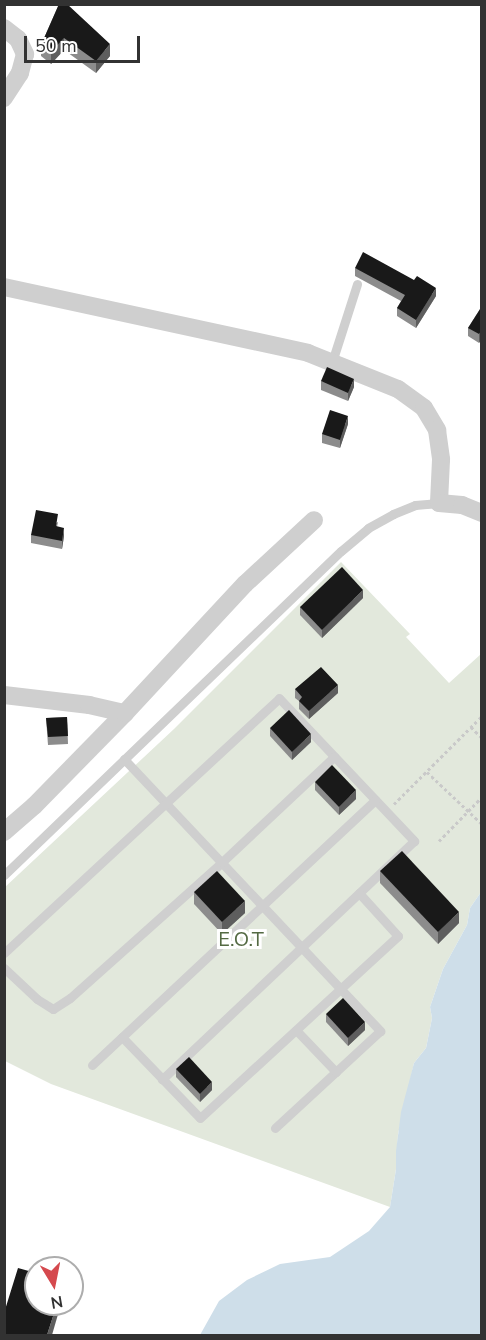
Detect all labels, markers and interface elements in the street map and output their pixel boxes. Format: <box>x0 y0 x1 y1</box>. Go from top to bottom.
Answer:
scale bar <box>27 24 142 62</box>
text: 50 m <box>35 34 77 58</box>
park label: E.O.T <box>218 927 264 951</box>
north arrow <box>24 1256 84 1316</box>
text: N <box>49 1290 65 1314</box>

